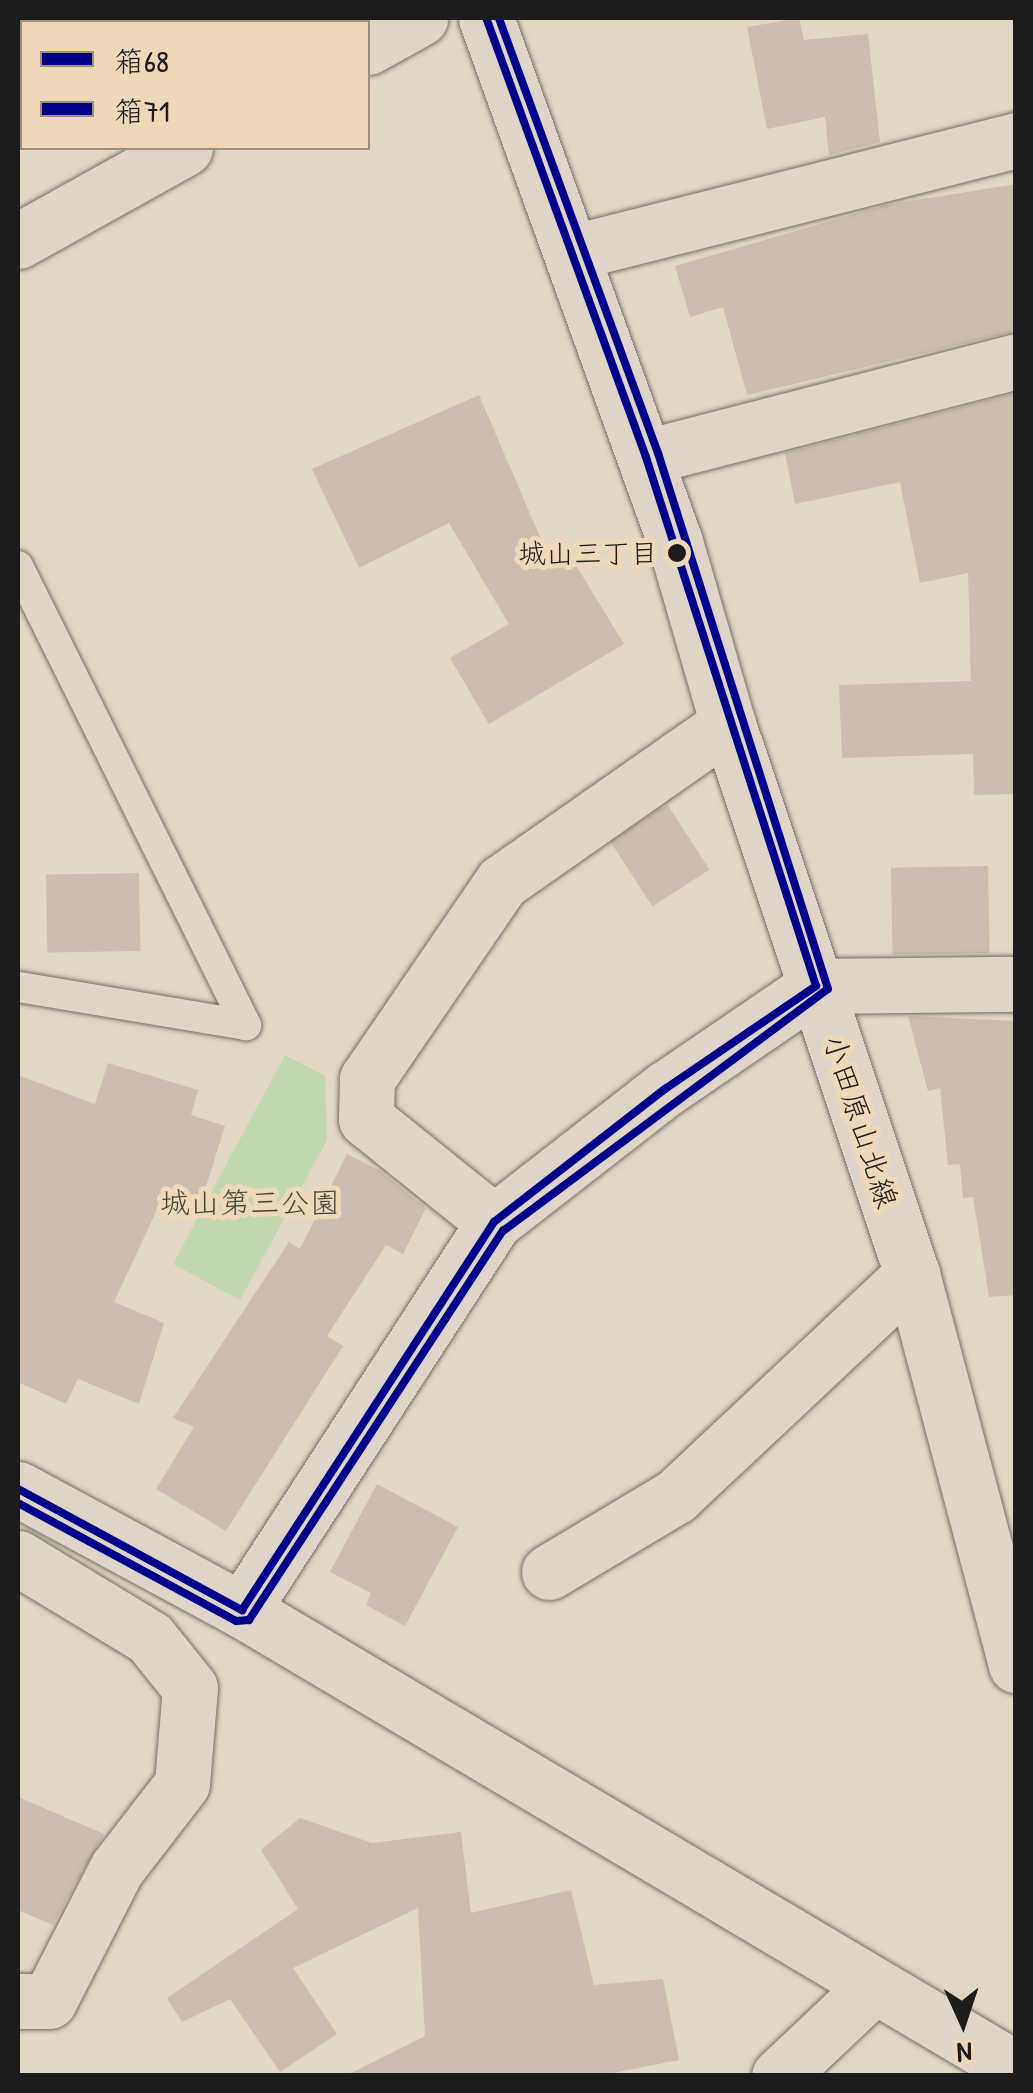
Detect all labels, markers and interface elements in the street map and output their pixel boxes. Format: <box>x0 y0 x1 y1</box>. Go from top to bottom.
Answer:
legend <box>20 20 370 150</box>
text: 箱68 <box>114 41 169 81</box>
text: 箱71 <box>114 91 170 131</box>
place label: 城山三丁目 <box>518 536 658 570</box>
marker: 城山三丁目 <box>667 543 687 563</box>
street label: 小田原山北線 <box>816 1030 906 1212</box>
park label: 城山第三公園 <box>160 1184 340 1220</box>
north arrow <box>913 1973 1013 2073</box>
text: N <box>956 2034 973 2072</box>

